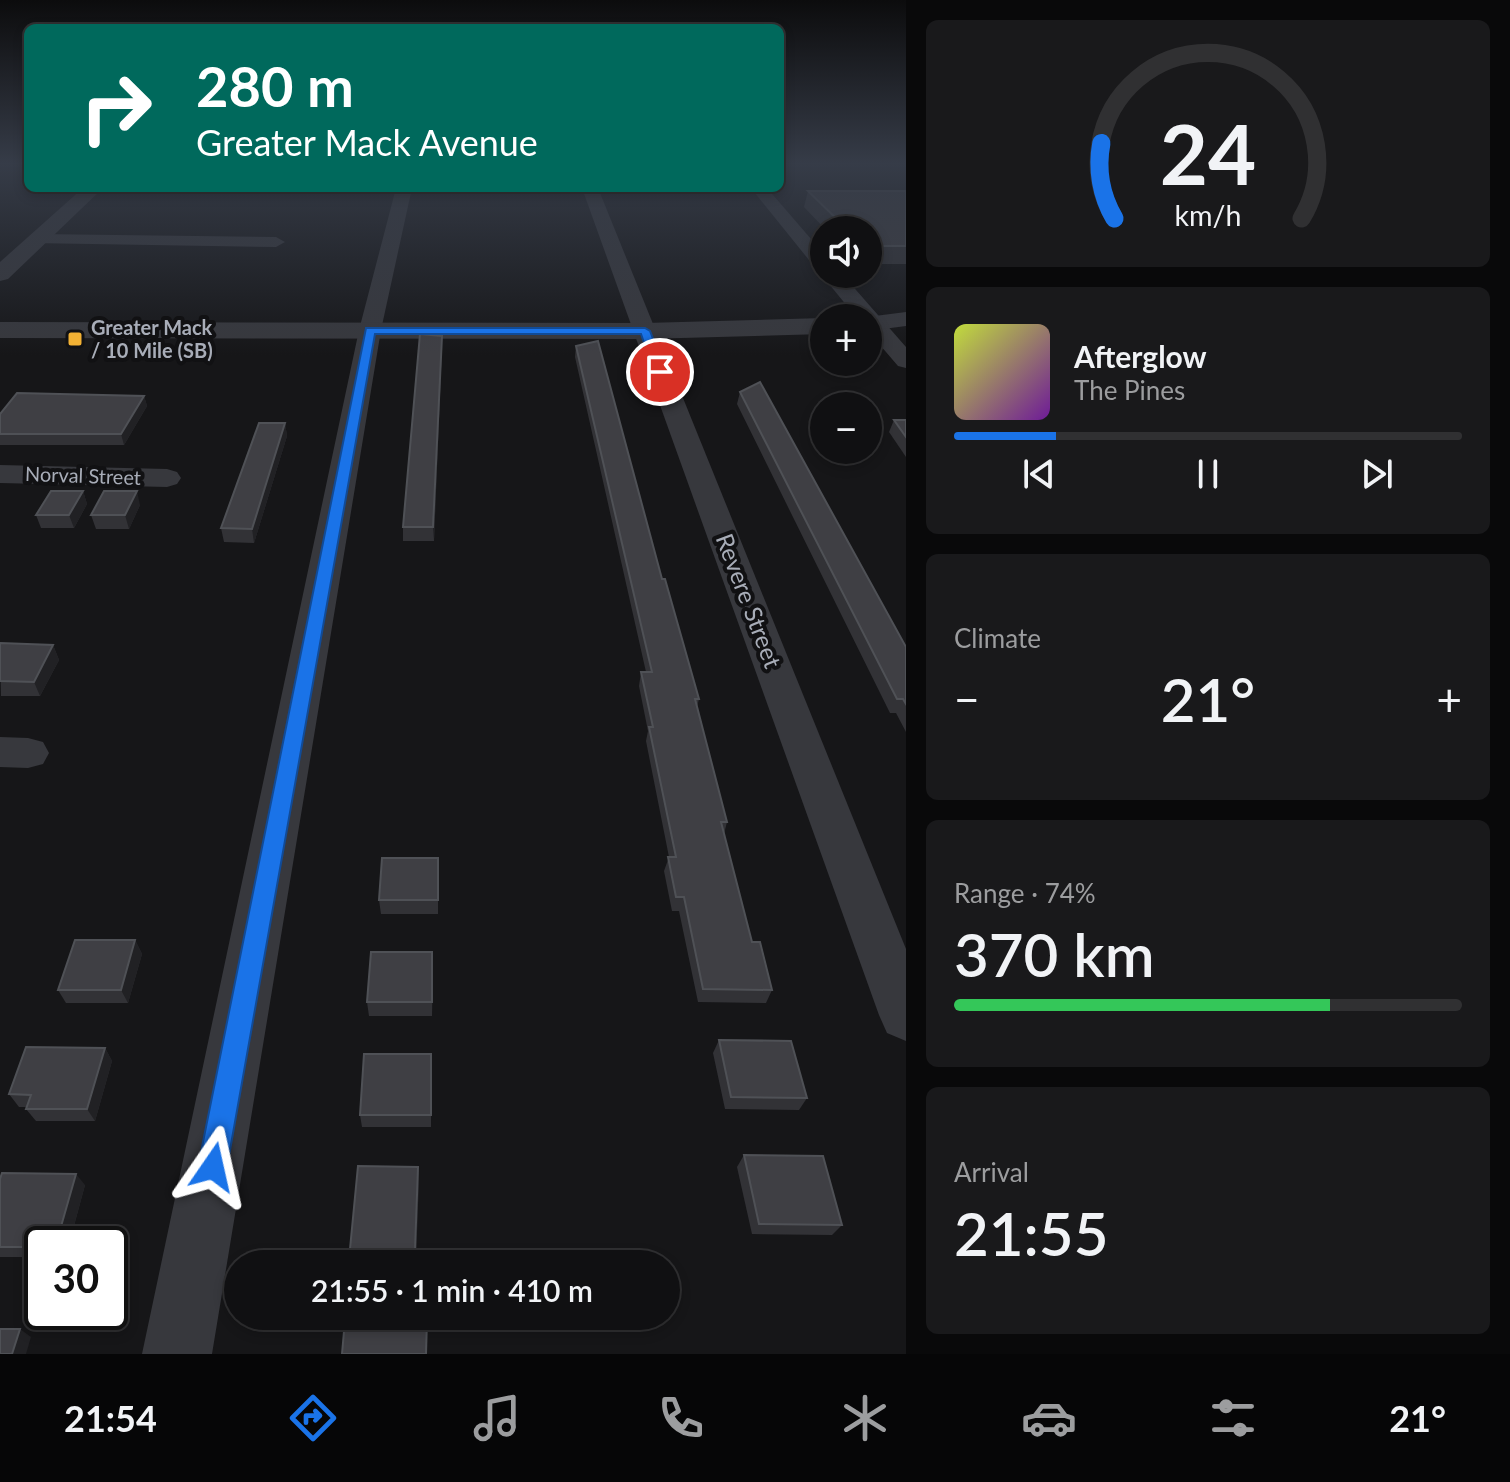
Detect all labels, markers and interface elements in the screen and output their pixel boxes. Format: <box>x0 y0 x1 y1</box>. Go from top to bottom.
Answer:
text: 280 m <box>196 52 354 119</box>
icon: right <box>64 56 168 160</box>
text: 24 <box>1160 103 1256 203</box>
text: Greater Mack Avenue <box>196 120 538 164</box>
text: km/h <box>1175 199 1241 233</box>
map controls <box>810 216 882 464</box>
button: sound <box>810 216 882 288</box>
button: + <box>810 304 882 376</box>
place label: Greater Mack / 10 Mile (SB) <box>91 315 213 362</box>
marker: Greater Mack / 10 Mile (SB) <box>66 330 84 348</box>
pin <box>626 338 694 406</box>
text: Afterglow <box>1074 338 1207 374</box>
icon: arrive <box>638 350 682 394</box>
text: The Pines <box>1074 374 1185 406</box>
button: − <box>810 392 882 464</box>
icon: previous <box>1017 452 1061 496</box>
icon: pause <box>1186 452 1230 496</box>
icon: next <box>1355 452 1399 496</box>
street label: Norval Street <box>25 461 141 489</box>
street label: Revere Street <box>710 529 788 672</box>
text: Climate <box>954 622 1041 654</box>
text: 21° <box>1161 663 1255 735</box>
text: − <box>954 673 980 725</box>
text: + <box>1436 673 1462 725</box>
text: Range · 74% <box>954 877 1096 909</box>
text: 370 km <box>954 918 1155 990</box>
position arrow <box>171 1125 255 1209</box>
text: Arrival <box>954 1156 1029 1188</box>
text: 21:55 <box>954 1197 1108 1269</box>
speed limit sign: 30 <box>24 1226 128 1330</box>
text: 21:55 · 1 min · 410 m <box>311 1272 593 1308</box>
icon: directions <box>285 1390 341 1446</box>
icon: music <box>469 1390 525 1446</box>
icon: phone <box>653 1390 709 1446</box>
icon: climate <box>837 1390 893 1446</box>
icon: car <box>1021 1390 1077 1446</box>
icon: filters <box>1205 1390 1261 1446</box>
text: 21:54 <box>64 1396 157 1440</box>
text: 21° <box>1389 1396 1446 1440</box>

